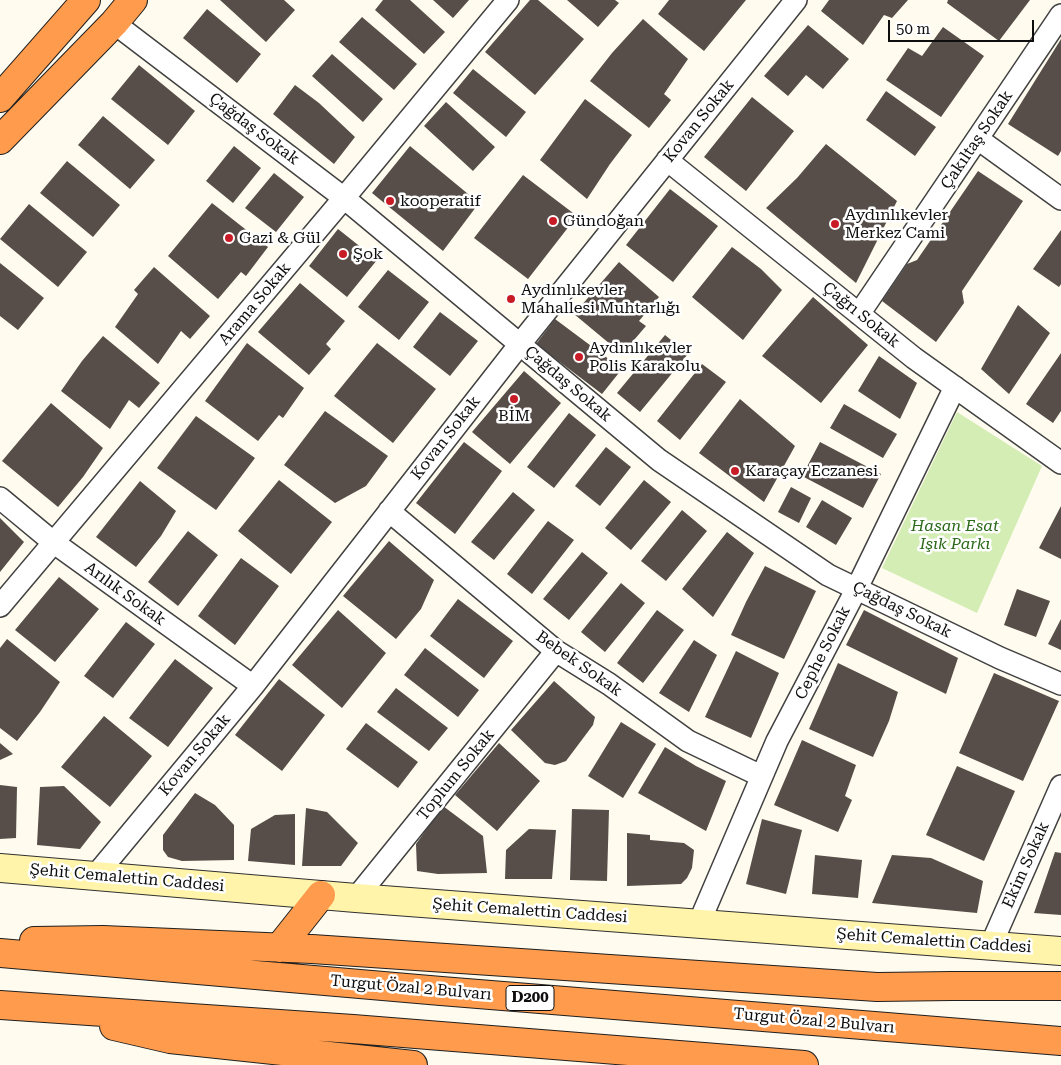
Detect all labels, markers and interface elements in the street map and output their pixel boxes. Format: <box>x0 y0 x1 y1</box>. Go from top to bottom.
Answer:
scale bar <box>891 10 1037 42</box>
text: 50 m <box>896 20 930 38</box>
street label: Kovan Sokak <box>660 76 738 166</box>
street label: Çakıltaş Sokak <box>937 87 1017 193</box>
street label: Çağdaş Sokak <box>205 89 303 169</box>
place label: kooperatif <box>400 191 481 211</box>
marker: kooperatif <box>384 195 396 207</box>
place label: Aydınlıkevler Merkez Cami <box>845 205 948 243</box>
place label: Gündoğan <box>563 211 644 231</box>
marker: Gündoğan <box>547 215 559 227</box>
marker: Aydınlıkevler Merkez Cami <box>829 218 841 230</box>
place label: Gazi & Gül <box>239 228 321 248</box>
marker: Gazi & Gül <box>223 232 235 244</box>
place label: Şok <box>353 244 383 264</box>
marker: Şok <box>337 248 349 260</box>
street label: Arama Sokak <box>215 259 295 349</box>
street label: Çağrı Sokak <box>819 278 903 352</box>
place label: Aydınlıkevler Mahallesi Muhtarlığı <box>521 280 680 318</box>
marker: Aydınlıkevler Mahallesi Muhtarlığı <box>505 293 517 305</box>
place label: Aydınlıkevler Polis Karakolu <box>589 338 700 376</box>
street label: Çağdaş Sokak <box>521 342 615 426</box>
marker: Aydınlıkevler Polis Karakolu <box>573 351 585 363</box>
street label: Kovan Sokak <box>407 392 485 484</box>
marker: BİM <box>508 393 520 405</box>
place label: BİM <box>498 406 530 426</box>
place label: Karaçay Eczanesi <box>745 461 878 481</box>
marker: Karaçay Eczanesi <box>729 465 741 477</box>
park label: Hasan Esat Işık Parkı <box>911 516 999 554</box>
street label: Arılık Sokak <box>81 558 169 630</box>
street label: Çağdaş Sokak <box>849 578 955 642</box>
street label: Cephe Sokak <box>791 603 855 703</box>
street label: Bebek Sokak <box>532 627 626 701</box>
street label: Kovan Sokak <box>155 710 235 800</box>
street label: Toplum Sokak <box>413 725 499 825</box>
street label: Ekim Sokak <box>998 819 1054 911</box>
street label: Şehit Cemalettin Caddesi <box>29 860 225 896</box>
street label: Şehit Cemalettin Caddesi <box>432 895 628 927</box>
street label: Şehit Cemalettin Caddesi <box>836 925 1032 957</box>
street label: Turgut Özal 2 Bulvarı <box>330 971 492 1005</box>
road number: D200 <box>506 986 554 1010</box>
street label: Turgut Özal 2 Bulvarı <box>733 1004 895 1038</box>

